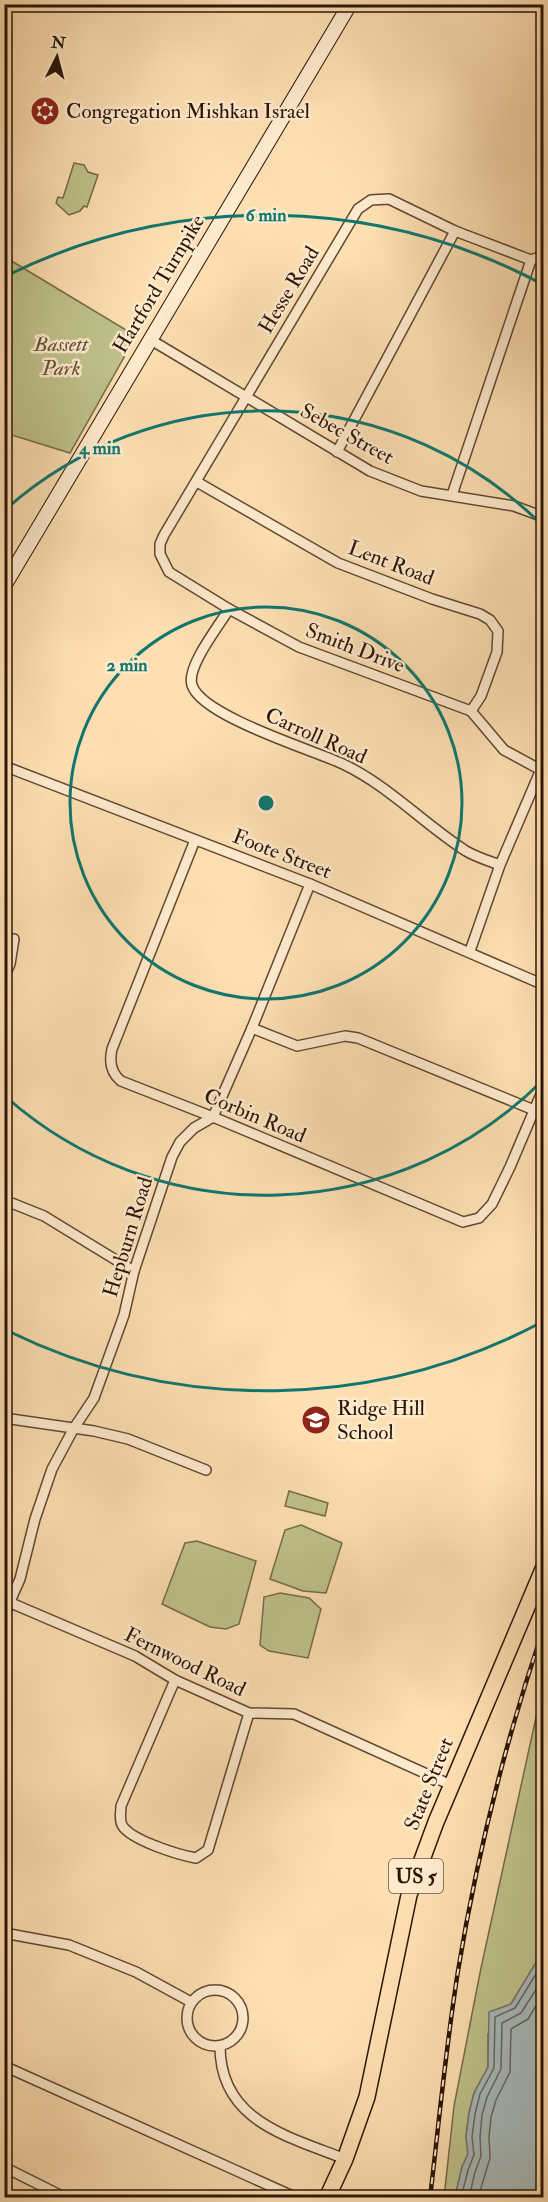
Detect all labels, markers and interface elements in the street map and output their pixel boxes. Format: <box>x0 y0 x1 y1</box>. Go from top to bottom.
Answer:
north arrow <box>27 27 87 87</box>
text: N <box>49 32 67 54</box>
synagogue icon: Congregation Mishkan Israel <box>29 95 61 127</box>
place label: Congregation Mishkan Israel <box>66 98 311 125</box>
text: 6 min <box>246 204 287 227</box>
street label: Hartford Turnpike <box>107 209 211 358</box>
street label: Hesse Road <box>252 241 326 339</box>
park label: Bassett Park <box>33 331 89 382</box>
street label: Sebec Street <box>295 397 399 471</box>
text: 4 min <box>78 437 121 460</box>
street label: Lent Road <box>344 534 438 592</box>
street label: Smith Drive <box>302 617 408 679</box>
text: 2 min <box>107 654 148 677</box>
street label: Carroll Road <box>261 702 372 771</box>
centre of rings <box>256 793 276 813</box>
street label: Foote Street <box>229 823 335 885</box>
street label: Corbin Road <box>200 1082 311 1150</box>
street label: Hepburn Road <box>97 1173 159 1300</box>
place label: Ridge Hill School <box>337 1395 426 1446</box>
school or university icon: Ridge Hill School <box>300 1404 332 1436</box>
street label: Fernwood Road <box>120 1621 251 1703</box>
street label: State Street <box>398 1733 460 1834</box>
road number: US 5 <box>389 1859 443 1893</box>

